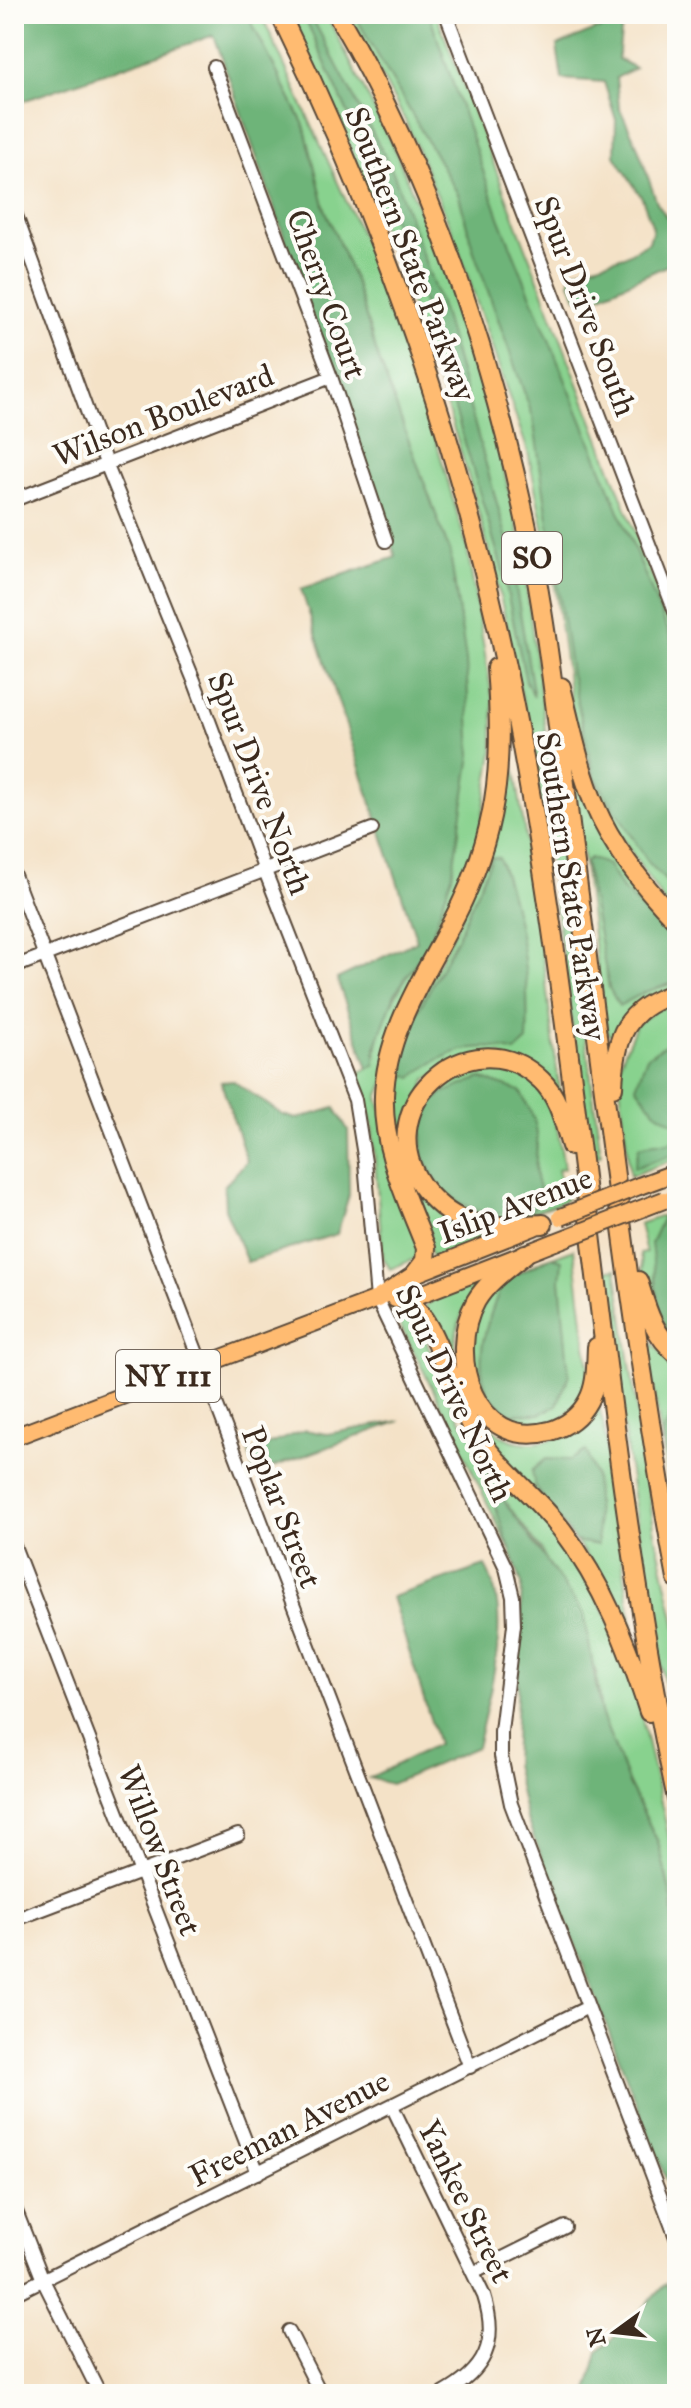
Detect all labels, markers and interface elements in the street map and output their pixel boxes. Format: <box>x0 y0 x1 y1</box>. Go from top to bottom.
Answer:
street label: Southern State Parkway <box>336 102 485 408</box>
street label: Spur Drive South <box>526 191 645 422</box>
street label: Cherry Court <box>278 204 375 384</box>
street label: Wilson Boulevard <box>47 355 279 475</box>
road number: SO <box>502 532 562 584</box>
street label: Spur Drive North <box>199 666 320 900</box>
street label: Southern State Parkway <box>528 729 615 1044</box>
street label: Islip Avenue <box>433 1158 598 1253</box>
street label: Spur Drive North <box>387 1278 522 1508</box>
road number: NY 111 <box>116 1350 220 1402</box>
street label: Poplar Street <box>233 1421 330 1594</box>
street label: Willow Street <box>109 1759 210 1941</box>
street label: Freeman Avenue <box>183 2061 396 2196</box>
street label: Yankee Street <box>409 2113 522 2289</box>
north arrow <box>575 2292 655 2372</box>
text: N <box>581 2324 612 2350</box>

